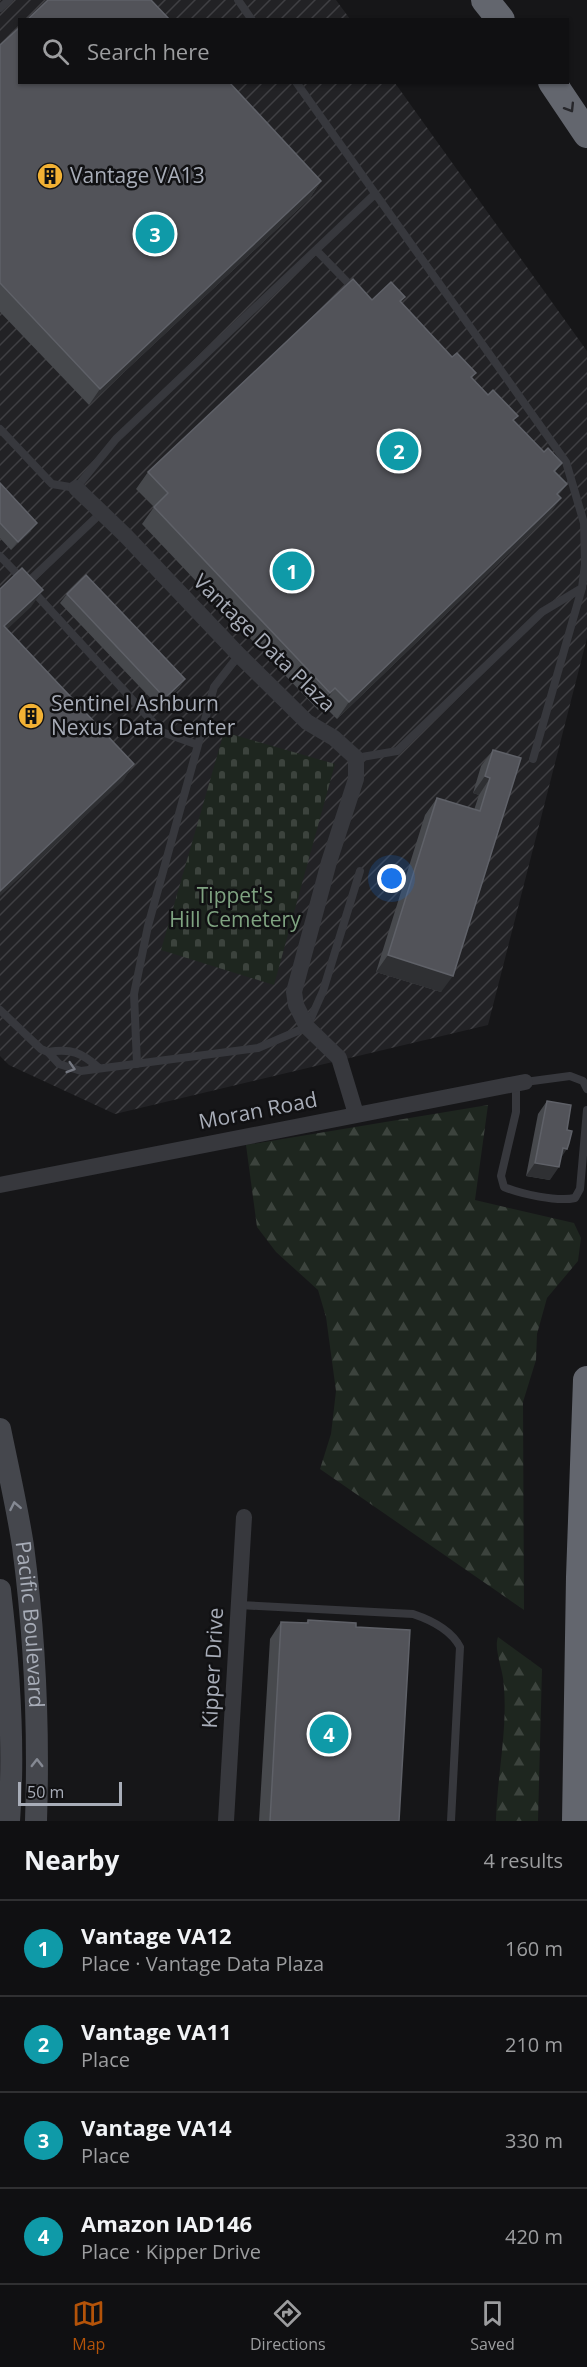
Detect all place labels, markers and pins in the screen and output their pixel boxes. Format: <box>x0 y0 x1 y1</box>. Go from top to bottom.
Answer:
building icon: Vantage VA13 <box>35 161 65 191</box>
place label: Vantage VA13 <box>70 161 205 189</box>
pin: 3 <box>136 212 174 256</box>
pin: 2 <box>380 428 418 474</box>
pin: 1 <box>272 548 312 594</box>
place label: Sentinel Ashburn Nexus Data Center <box>51 689 236 741</box>
building icon: Sentinel Ashburn Nexus Data Center <box>16 701 46 731</box>
pin: 4 <box>310 1712 348 1756</box>

